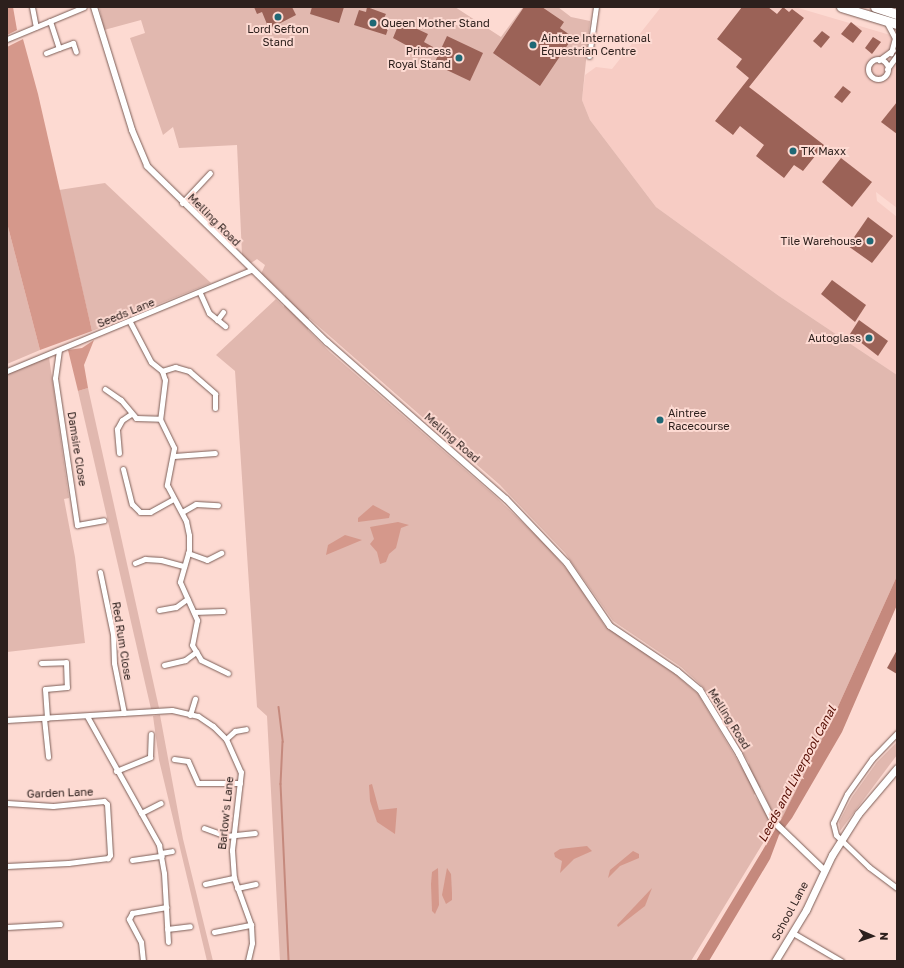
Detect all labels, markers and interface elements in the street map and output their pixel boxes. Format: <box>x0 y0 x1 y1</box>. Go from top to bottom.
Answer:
marker: Lord Sefton Stand <box>273 12 283 22</box>
place label: Queen Mother Stand <box>381 16 490 30</box>
marker: Queen Mother Stand <box>368 18 378 28</box>
place label: Lord Sefton Stand <box>247 23 309 49</box>
place label: Aintree International Equestrian Centre <box>541 32 651 58</box>
marker: Aintree International Equestrian Centre <box>528 40 538 50</box>
place label: Princess Royal Stand <box>388 45 451 71</box>
marker: Princess Royal Stand <box>454 53 464 63</box>
place label: TK Maxx <box>801 144 846 158</box>
marker: TK Maxx <box>788 146 798 156</box>
street label: Melling Road <box>185 191 243 249</box>
place label: Tile Warehouse <box>781 234 862 248</box>
marker: Tile Warehouse <box>865 236 875 246</box>
street label: Seeds Lane <box>95 295 157 331</box>
place label: Autoglass <box>808 331 861 345</box>
marker: Autoglass <box>864 333 874 343</box>
place label: Aintree Racecourse <box>668 407 730 433</box>
street label: Melling Road <box>422 410 482 466</box>
street label: Damsire Close <box>65 411 89 487</box>
marker: Aintree Racecourse <box>655 415 665 425</box>
street label: Red Rum Close <box>109 601 135 681</box>
street label: Melling Road <box>705 686 753 752</box>
water label: Leeds and Liverpool Canal <box>755 704 839 844</box>
street label: Barlow's Lane <box>216 776 236 850</box>
street label: Garden Lane <box>27 785 93 801</box>
street label: School Lane <box>769 879 811 943</box>
north arrow <box>852 916 892 956</box>
text: N <box>878 932 891 941</box>

